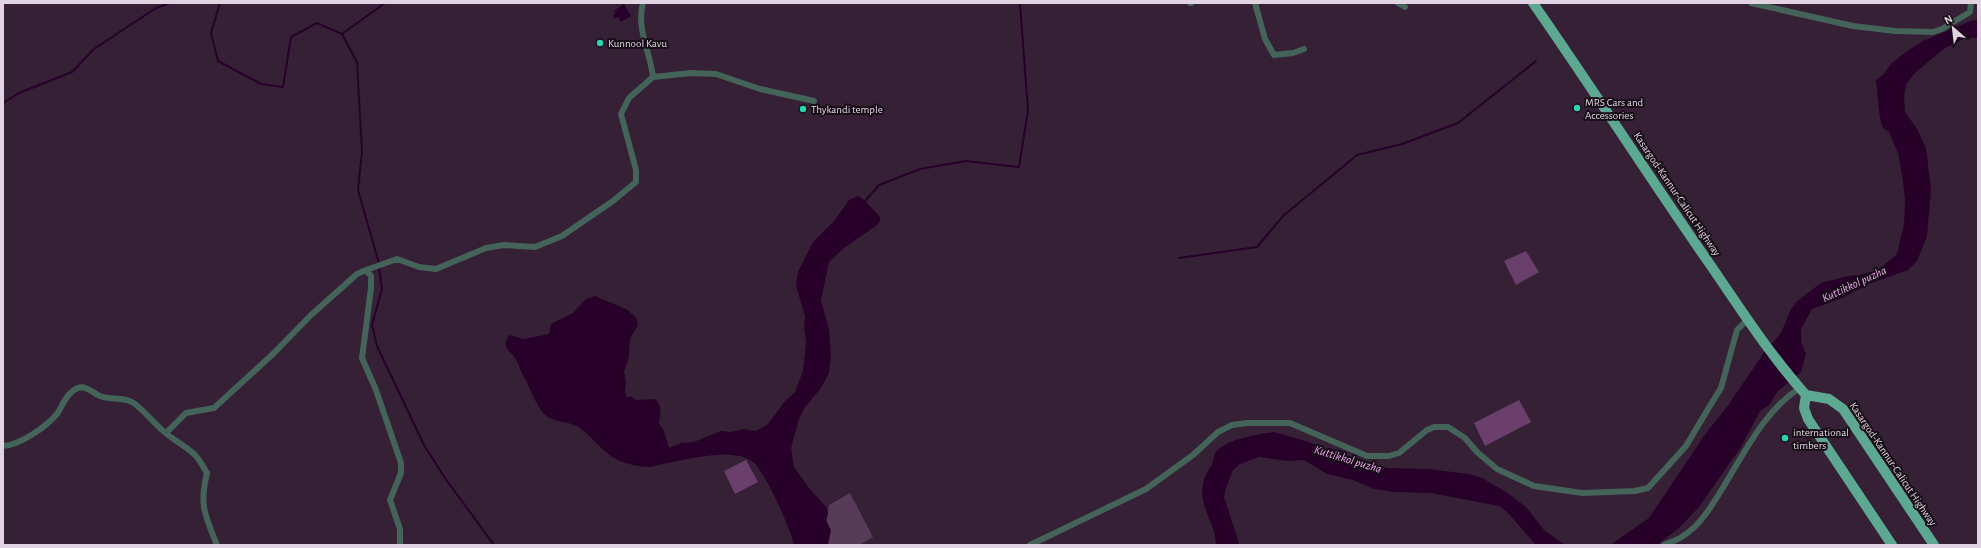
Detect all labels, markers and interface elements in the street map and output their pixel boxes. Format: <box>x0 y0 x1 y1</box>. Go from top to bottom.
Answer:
north arrow <box>1933 8 1973 48</box>
text: N <box>1943 13 1955 26</box>
marker: Kunnool Kavu <box>595 38 605 48</box>
place label: Kunnool Kavu <box>608 38 667 49</box>
place label: MRS Cars and Accessories <box>1585 97 1644 121</box>
marker: MRS Cars and Accessories <box>1572 103 1582 113</box>
marker: Thykandi temple <box>798 104 808 114</box>
place label: Thykandi temple <box>811 104 883 115</box>
street label: Kasargod-Kannur-Calicut Highway <box>1631 130 1723 258</box>
water label: Kuttikkol puzha <box>1820 264 1889 305</box>
street label: Kasargod-Kannur-Calicut Highway <box>1847 400 1939 528</box>
place label: international timbers <box>1793 427 1849 451</box>
marker: international timbers <box>1780 433 1790 443</box>
water label: Kuttikkol puzha <box>1313 443 1383 476</box>

